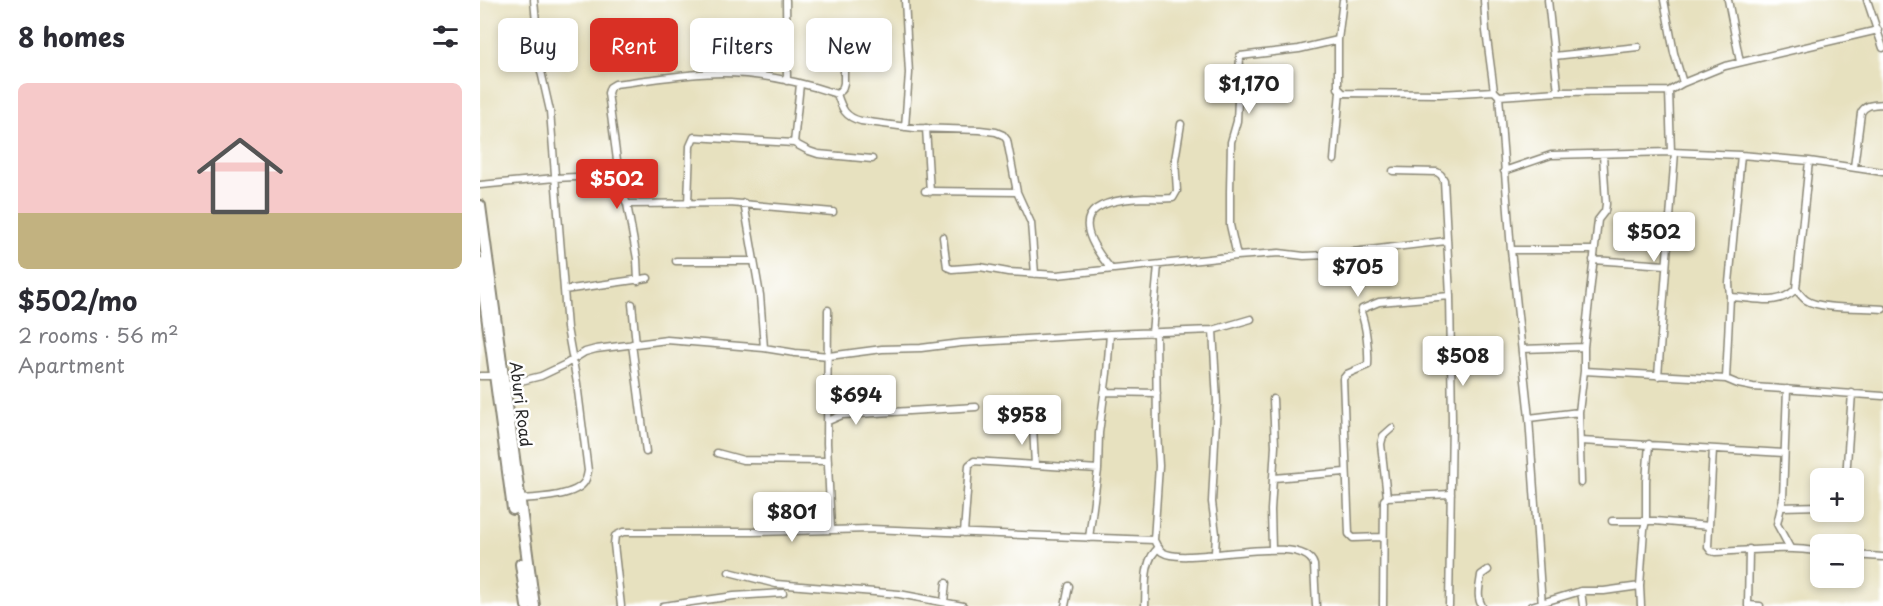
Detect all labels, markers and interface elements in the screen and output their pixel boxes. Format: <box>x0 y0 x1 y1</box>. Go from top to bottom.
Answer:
text: 8 homes <box>18 17 125 56</box>
chip: Buy <box>498 18 578 72</box>
chip: Rent <box>590 18 678 72</box>
chip: Filters <box>690 18 794 72</box>
chip: New <box>806 18 892 72</box>
icon: filters <box>429 20 462 53</box>
pin: $1,170 <box>1200 64 1298 115</box>
text: $1,170 <box>1219 68 1280 98</box>
icon: home <box>186 122 294 230</box>
pin: $502 <box>581 159 653 210</box>
text: $502 <box>590 163 644 193</box>
pin: $502 <box>1618 212 1690 263</box>
text: $502 <box>1627 216 1681 246</box>
pin: $705 <box>1322 247 1394 298</box>
text: $705 <box>1332 251 1384 281</box>
text: $502/mo <box>18 281 137 320</box>
text: 2 rooms · 56 m² <box>18 320 179 350</box>
pin: $508 <box>1427 336 1499 387</box>
text: $508 <box>1437 340 1489 370</box>
text: Apartment <box>18 350 125 380</box>
street label: Aburi Road <box>505 360 539 448</box>
pin: $694 <box>820 375 892 426</box>
text: $694 <box>830 379 882 409</box>
pin: $958 <box>986 395 1058 446</box>
text: $958 <box>997 399 1047 429</box>
map controls <box>1810 468 1864 588</box>
button: + <box>1810 468 1864 522</box>
pin: $801 <box>756 492 828 543</box>
text: $801 <box>767 496 817 526</box>
button: − <box>1810 534 1864 588</box>

